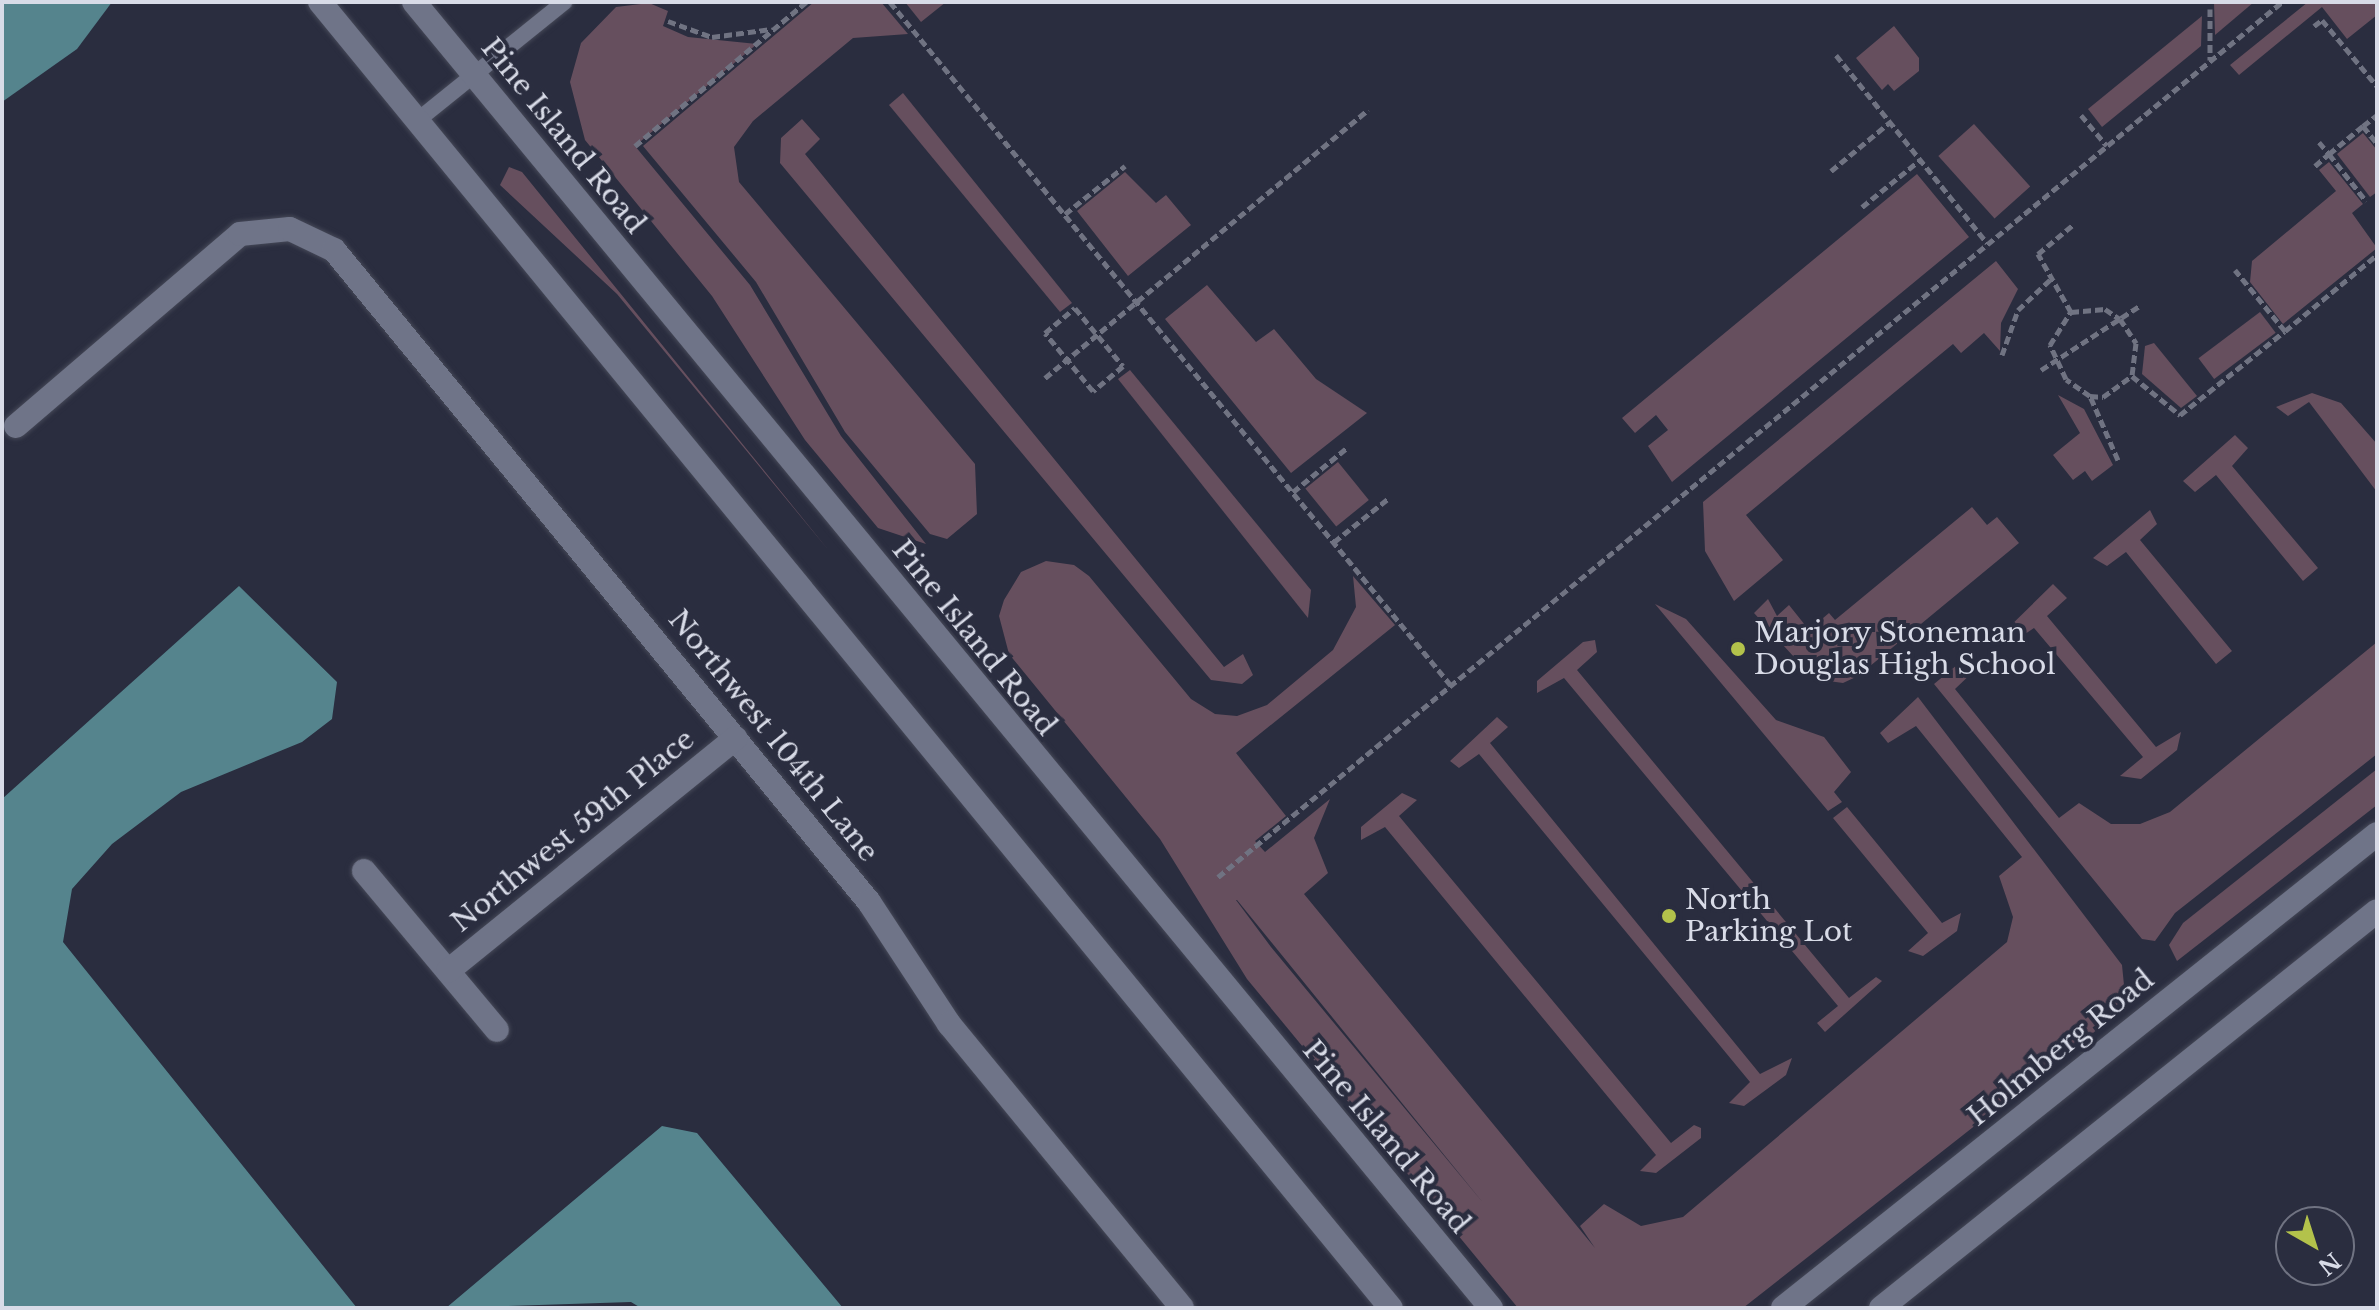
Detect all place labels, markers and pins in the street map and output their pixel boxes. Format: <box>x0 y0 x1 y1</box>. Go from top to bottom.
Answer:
place label: Marjory Stoneman Douglas High School <box>1754 616 2056 682</box>
marker: Marjory Stoneman Douglas High School <box>1729 640 1747 658</box>
place label: North Parking Lot <box>1685 883 1853 949</box>
marker: North Parking Lot <box>1660 907 1678 925</box>

